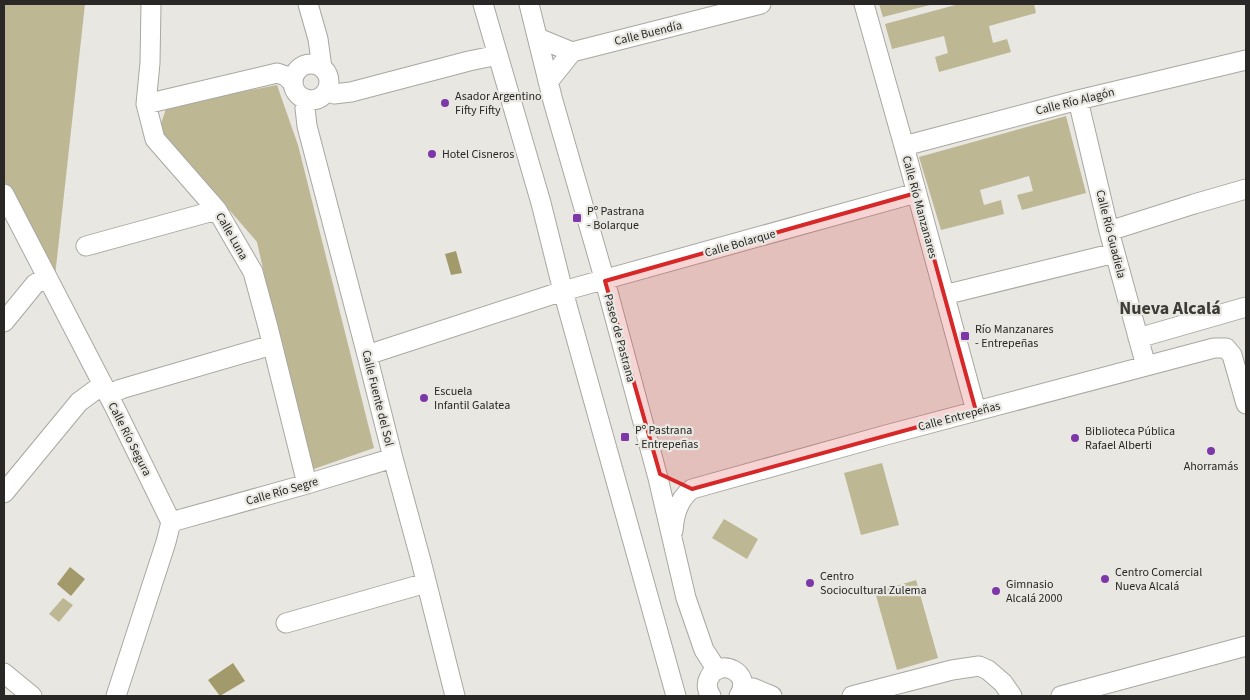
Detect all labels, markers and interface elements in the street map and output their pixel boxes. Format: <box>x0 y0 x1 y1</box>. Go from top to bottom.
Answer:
street label: Calle Buendía <box>613 17 684 50</box>
street label: Calle Río Alagón <box>1034 83 1116 119</box>
place label: Asador Argentino Fifty Fifty <box>455 88 542 119</box>
marker: Asador Argentino Fifty Fifty <box>439 97 451 109</box>
place label: Hotel Cisneros <box>442 146 514 163</box>
marker: Hotel Cisneros <box>426 148 438 160</box>
street label: Calle Río Manzanares <box>898 154 941 260</box>
street label: Calle Río Guadiela <box>1091 188 1130 280</box>
place label: Pº Pastrana - Bolarque <box>587 203 644 234</box>
street label: Calle Luna <box>211 209 252 263</box>
marker: Pº Pastrana - Bolarque <box>571 212 583 224</box>
street label: Calle Bolarque <box>703 225 778 262</box>
street label: Paseo de Pastrana <box>600 292 639 384</box>
district label: Nueva Alcalá <box>1119 296 1221 321</box>
place label: Río Manzanares - Entrepeñas <box>975 321 1054 352</box>
marker: Río Manzanares - Entrepeñas <box>959 330 971 342</box>
street label: Calle Fuente del Sol <box>357 348 398 448</box>
place label: Escuela Infantil Galatea <box>434 383 510 414</box>
marker: Escuela Infantil Galatea <box>418 392 430 404</box>
street label: Calle Entrepeñas <box>916 397 1002 436</box>
street label: Calle Río Segura <box>104 399 155 479</box>
place label: Pº Pastrana - Entrepeñas <box>635 422 698 453</box>
place label: Biblioteca Pública Rafael Alberti <box>1085 423 1175 454</box>
marker: Pº Pastrana - Entrepeñas <box>619 431 631 443</box>
marker: Biblioteca Pública Rafael Alberti <box>1069 432 1081 444</box>
marker: Ahorramás <box>1205 445 1217 457</box>
place label: Ahorramás <box>1184 458 1238 475</box>
street label: Calle Río Segre <box>244 473 320 510</box>
place label: Centro Comercial Nueva Alcalá <box>1115 564 1202 595</box>
place label: Centro Sociocultural Zulema <box>820 568 927 599</box>
marker: Centro Comercial Nueva Alcalá <box>1099 573 1111 585</box>
place label: Gimnasio Alcalá 2000 <box>1006 576 1062 607</box>
marker: Centro Sociocultural Zulema <box>804 577 816 589</box>
marker: Gimnasio Alcalá 2000 <box>990 585 1002 597</box>

